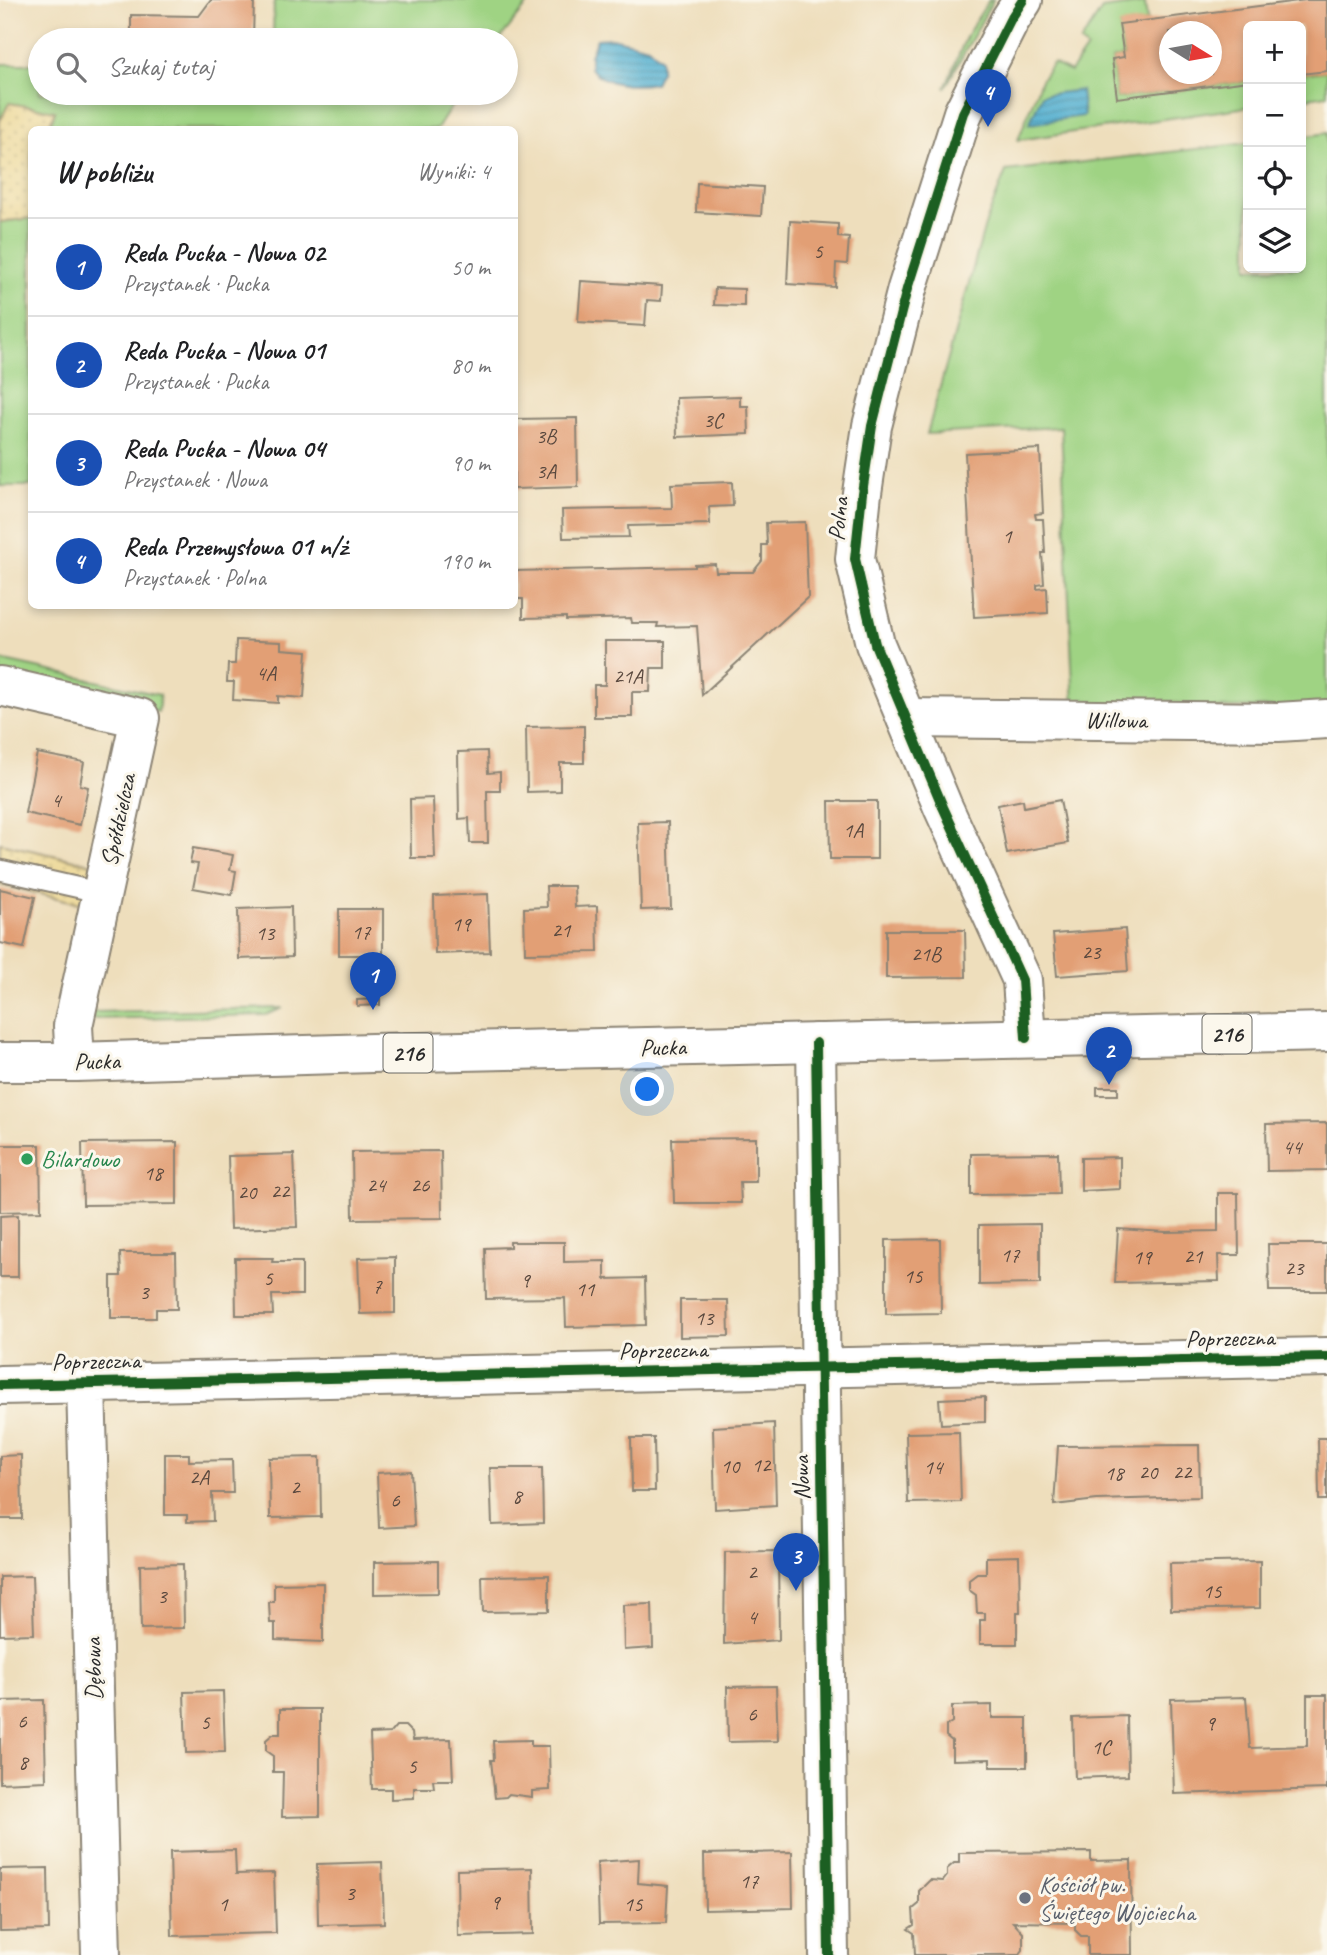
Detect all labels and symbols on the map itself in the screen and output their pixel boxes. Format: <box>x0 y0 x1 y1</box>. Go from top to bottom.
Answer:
north arrow <box>1159 21 1222 84</box>
pin: 4 <box>965 69 1011 127</box>
house number: 5 <box>813 238 824 264</box>
house number: 3C <box>703 407 725 433</box>
house number: 3B <box>536 423 558 449</box>
house number: 3A <box>536 458 557 484</box>
street label: Polna <box>821 495 855 542</box>
house number: 1 <box>1002 523 1013 549</box>
house number: 4A <box>256 660 277 686</box>
house number: 21A <box>613 663 644 689</box>
street label: Willowa <box>1085 704 1149 736</box>
street label: Spółdzielcza <box>94 769 143 869</box>
house number: 4 <box>51 787 63 813</box>
house number: 1A <box>843 817 864 843</box>
house number: 19 <box>452 911 472 937</box>
house number: 21 <box>552 917 572 943</box>
house number: 17 <box>352 919 372 945</box>
house number: 13 <box>256 920 276 946</box>
house number: 23 <box>1082 939 1102 965</box>
house number: 21B <box>911 941 943 967</box>
pin: 1 <box>350 952 396 1010</box>
road number: 216 <box>1202 1015 1252 1054</box>
pin: 2 <box>1086 1027 1132 1085</box>
street label: Pucka <box>640 1032 688 1062</box>
road number: 216 <box>384 1034 432 1072</box>
street label: Pucka <box>74 1046 122 1076</box>
your location <box>630 1072 664 1106</box>
house number: 44 <box>1283 1134 1304 1160</box>
place label: Bilardowo <box>41 1144 121 1174</box>
marker: Bilardowo <box>19 1151 35 1167</box>
house number: 18 <box>144 1160 165 1186</box>
house number: 24 <box>367 1172 388 1198</box>
house number: 26 <box>411 1172 430 1198</box>
house number: 22 <box>271 1178 291 1204</box>
house number: 20 <box>238 1179 258 1205</box>
house number: 17 <box>1001 1242 1021 1268</box>
house number: 21 <box>1184 1243 1204 1269</box>
house number: 19 <box>1133 1244 1153 1270</box>
house number: 23 <box>1285 1255 1305 1281</box>
house number: 15 <box>904 1263 924 1289</box>
house number: 5 <box>263 1265 274 1291</box>
house number: 9 <box>520 1267 531 1293</box>
house number: 7 <box>372 1273 383 1299</box>
house number: 11 <box>576 1276 596 1302</box>
house number: 3 <box>139 1279 150 1305</box>
house number: 13 <box>695 1305 715 1331</box>
street label: Poprzeczna <box>1185 1322 1277 1354</box>
street label: Poprzeczna <box>618 1334 710 1366</box>
street label: Poprzeczna <box>51 1345 143 1377</box>
house number: 12 <box>752 1452 772 1478</box>
house number: 10 <box>721 1453 741 1479</box>
street label: Nowa <box>786 1454 816 1501</box>
house number: 14 <box>924 1454 945 1480</box>
house number: 20 <box>1139 1459 1159 1485</box>
house number: 22 <box>1173 1459 1193 1485</box>
house number: 18 <box>1105 1460 1126 1486</box>
house number: 2A <box>189 1464 210 1490</box>
house number: 2 <box>290 1474 301 1500</box>
house number: 8 <box>512 1483 524 1509</box>
house number: 6 <box>390 1487 400 1513</box>
pin: 3 <box>773 1533 819 1591</box>
house number: 2 <box>747 1559 758 1585</box>
house number: 15 <box>1203 1578 1223 1604</box>
house number: 3 <box>157 1583 168 1609</box>
house number: 4 <box>747 1604 759 1630</box>
street label: Dębowa <box>77 1636 109 1701</box>
house number: 6 <box>747 1701 757 1727</box>
house number: 6 <box>17 1708 27 1734</box>
house number: 5 <box>200 1709 211 1735</box>
house number: 9 <box>1205 1710 1216 1736</box>
house number: 1C <box>1091 1734 1113 1760</box>
house number: 8 <box>18 1749 30 1775</box>
house number: 5 <box>407 1753 418 1779</box>
house number: 17 <box>740 1868 760 1894</box>
place label: Kościół pw. Świętego Wojciecha <box>1039 1869 1197 1927</box>
house number: 3 <box>345 1880 356 1906</box>
house number: 9 <box>490 1889 501 1915</box>
marker: Kościół pw. Świętego Wojciecha <box>1017 1890 1033 1906</box>
house number: 1 <box>218 1891 229 1917</box>
house number: 15 <box>624 1891 644 1917</box>

